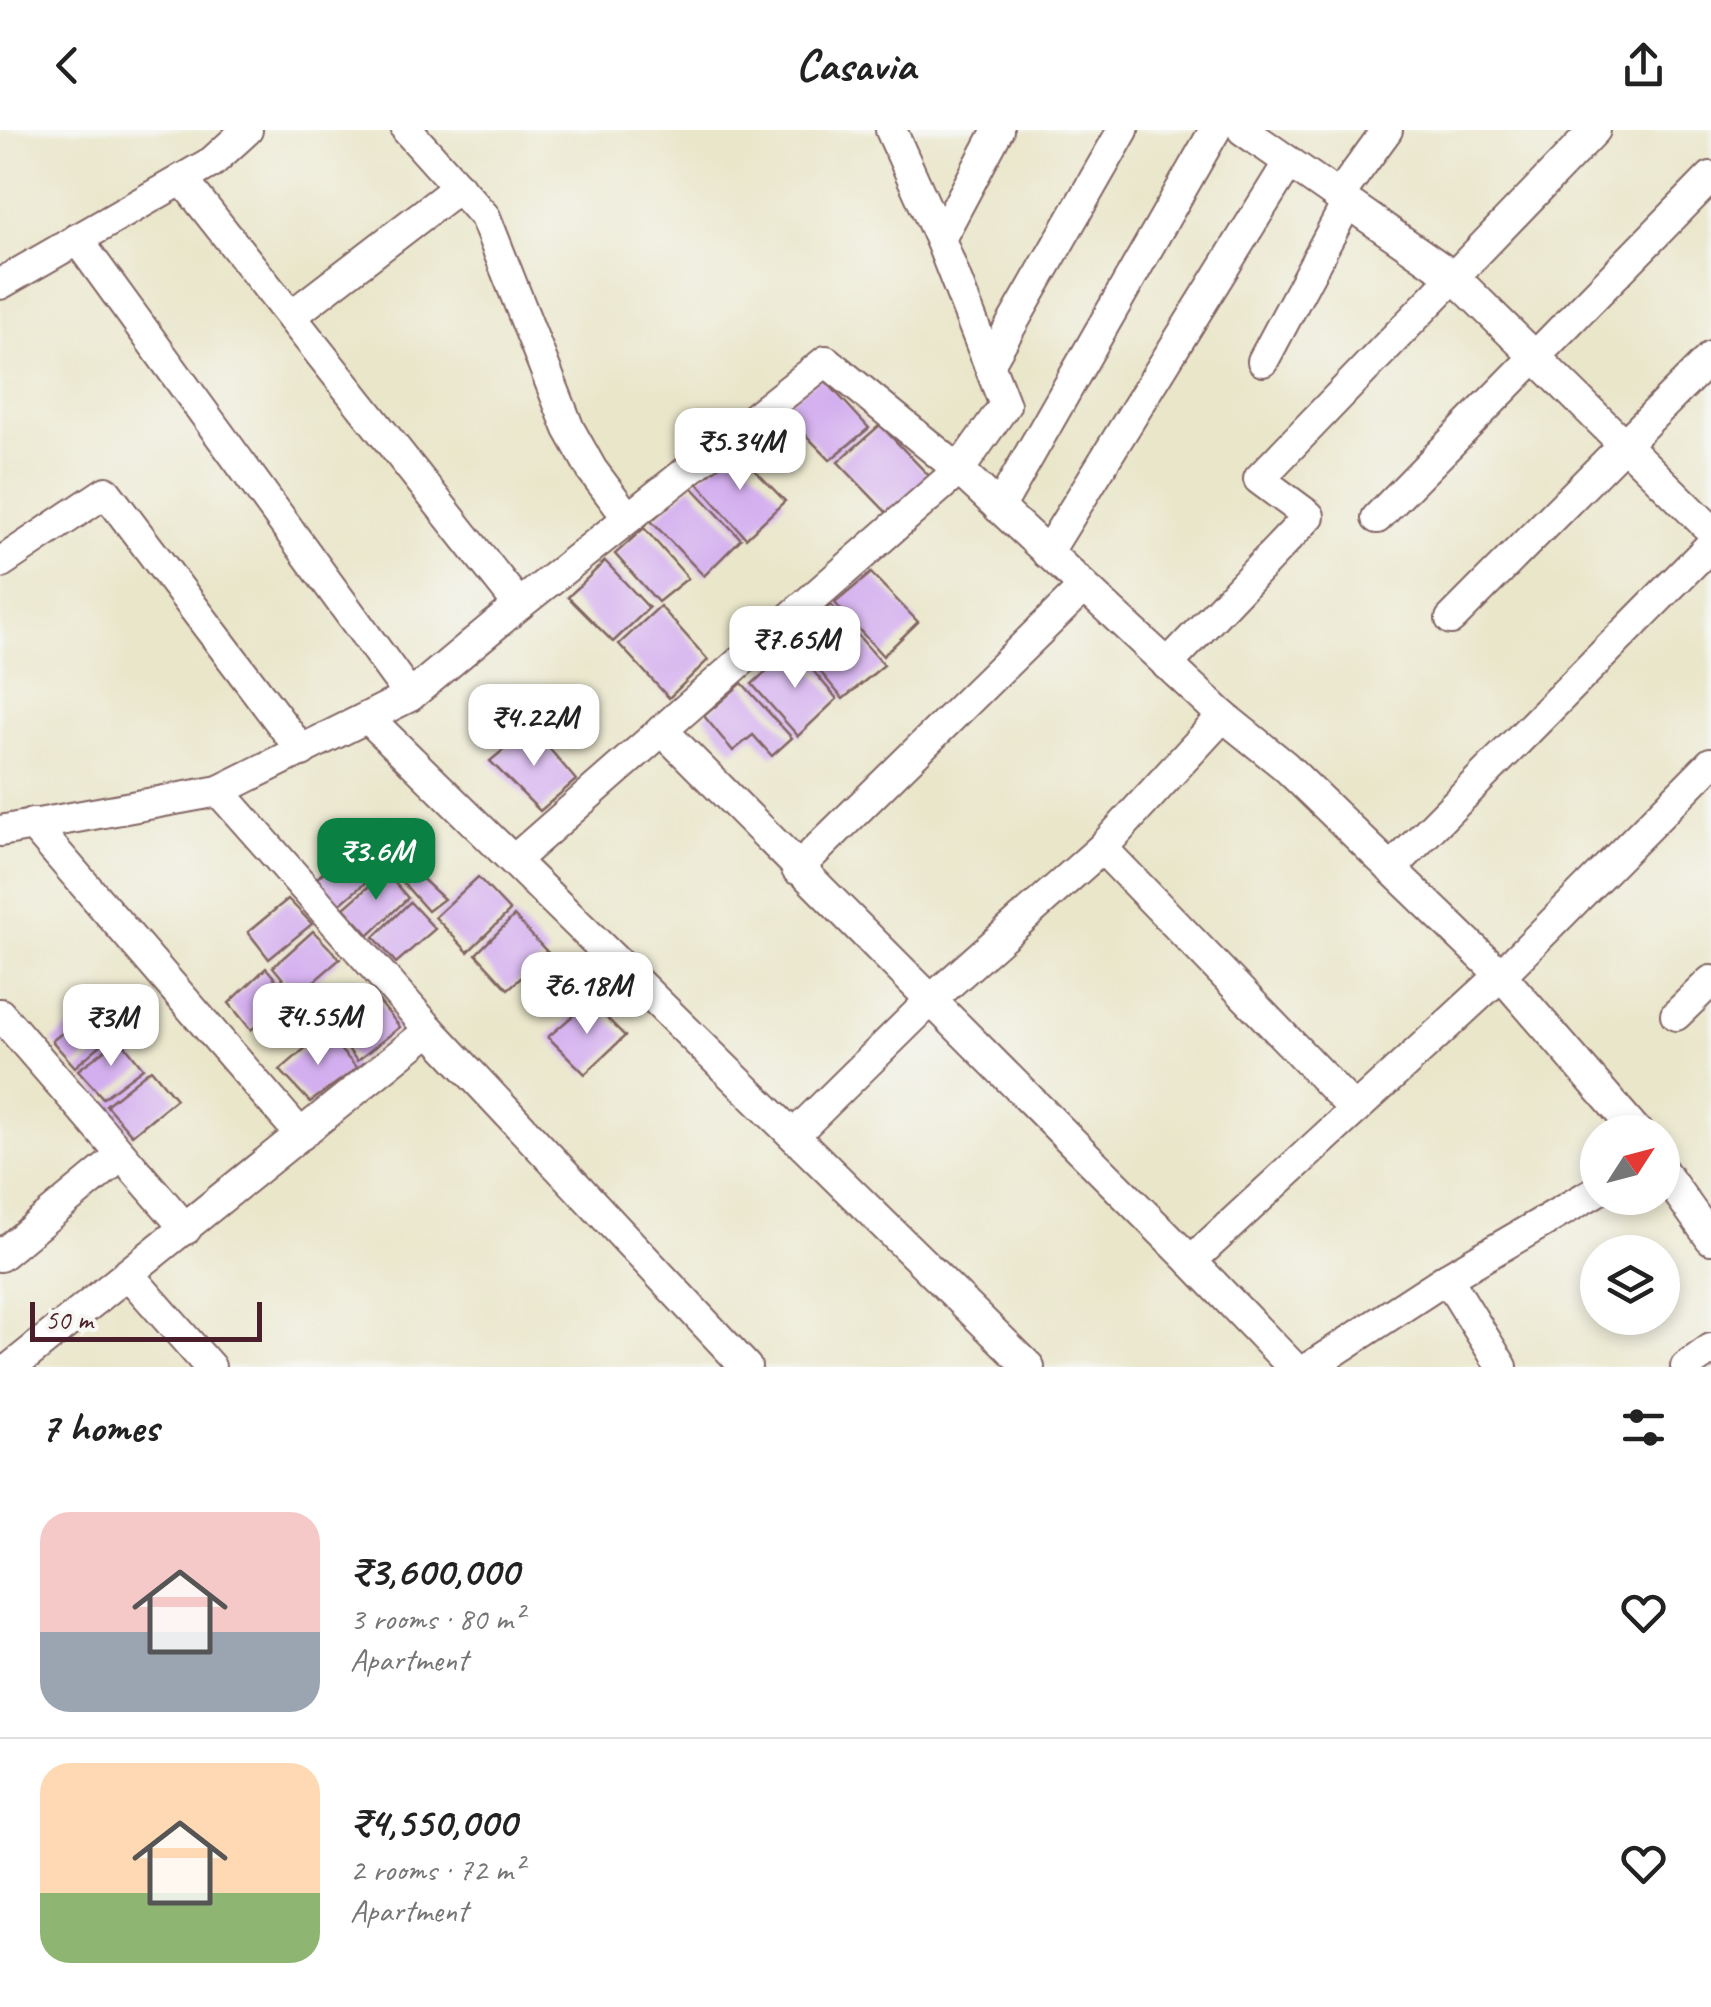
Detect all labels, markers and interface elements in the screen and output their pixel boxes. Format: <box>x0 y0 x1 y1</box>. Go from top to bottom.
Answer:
text: Casavia <box>796 37 915 94</box>
icon: back <box>40 38 95 93</box>
icon: share <box>1616 38 1671 93</box>
pin: ₹5.34M <box>659 408 821 493</box>
text: ₹5.34M <box>697 420 783 461</box>
pin: ₹7.65M <box>714 606 876 691</box>
text: ₹7.65M <box>751 618 839 659</box>
pin: ₹4.22M <box>453 684 615 769</box>
text: ₹4.22M <box>490 696 578 737</box>
pin: ₹3.6M <box>306 818 446 903</box>
text: ₹3.6M <box>339 830 413 871</box>
pin: ₹6.18M <box>506 952 668 1037</box>
text: ₹6.18M <box>543 964 631 1005</box>
pin: ₹4.55M <box>237 983 399 1068</box>
pin: ₹3M <box>63 984 159 1069</box>
text: ₹4.55M <box>275 995 361 1036</box>
text: ₹3M <box>85 996 137 1037</box>
north arrow <box>1580 1115 1680 1215</box>
map controls <box>1580 1115 1680 1335</box>
button: layers <box>1580 1235 1680 1335</box>
scale bar <box>30 1297 262 1342</box>
text: 50 m <box>45 1302 93 1337</box>
icon: filters <box>1616 1400 1671 1455</box>
text: 7 homes <box>40 1401 158 1454</box>
text: ₹3,600,000 <box>350 1545 519 1598</box>
icon: home <box>120 1552 240 1672</box>
icon: heart <box>1616 1585 1671 1640</box>
text: 3 rooms · 80 m² <box>350 1598 523 1639</box>
text: Apartment <box>350 1639 468 1680</box>
text: ₹4,550,000 <box>350 1796 517 1849</box>
icon: home <box>120 1803 240 1923</box>
icon: heart <box>1616 1836 1671 1891</box>
text: 2 rooms · 72 m² <box>350 1849 523 1890</box>
text: Apartment <box>350 1890 468 1931</box>

